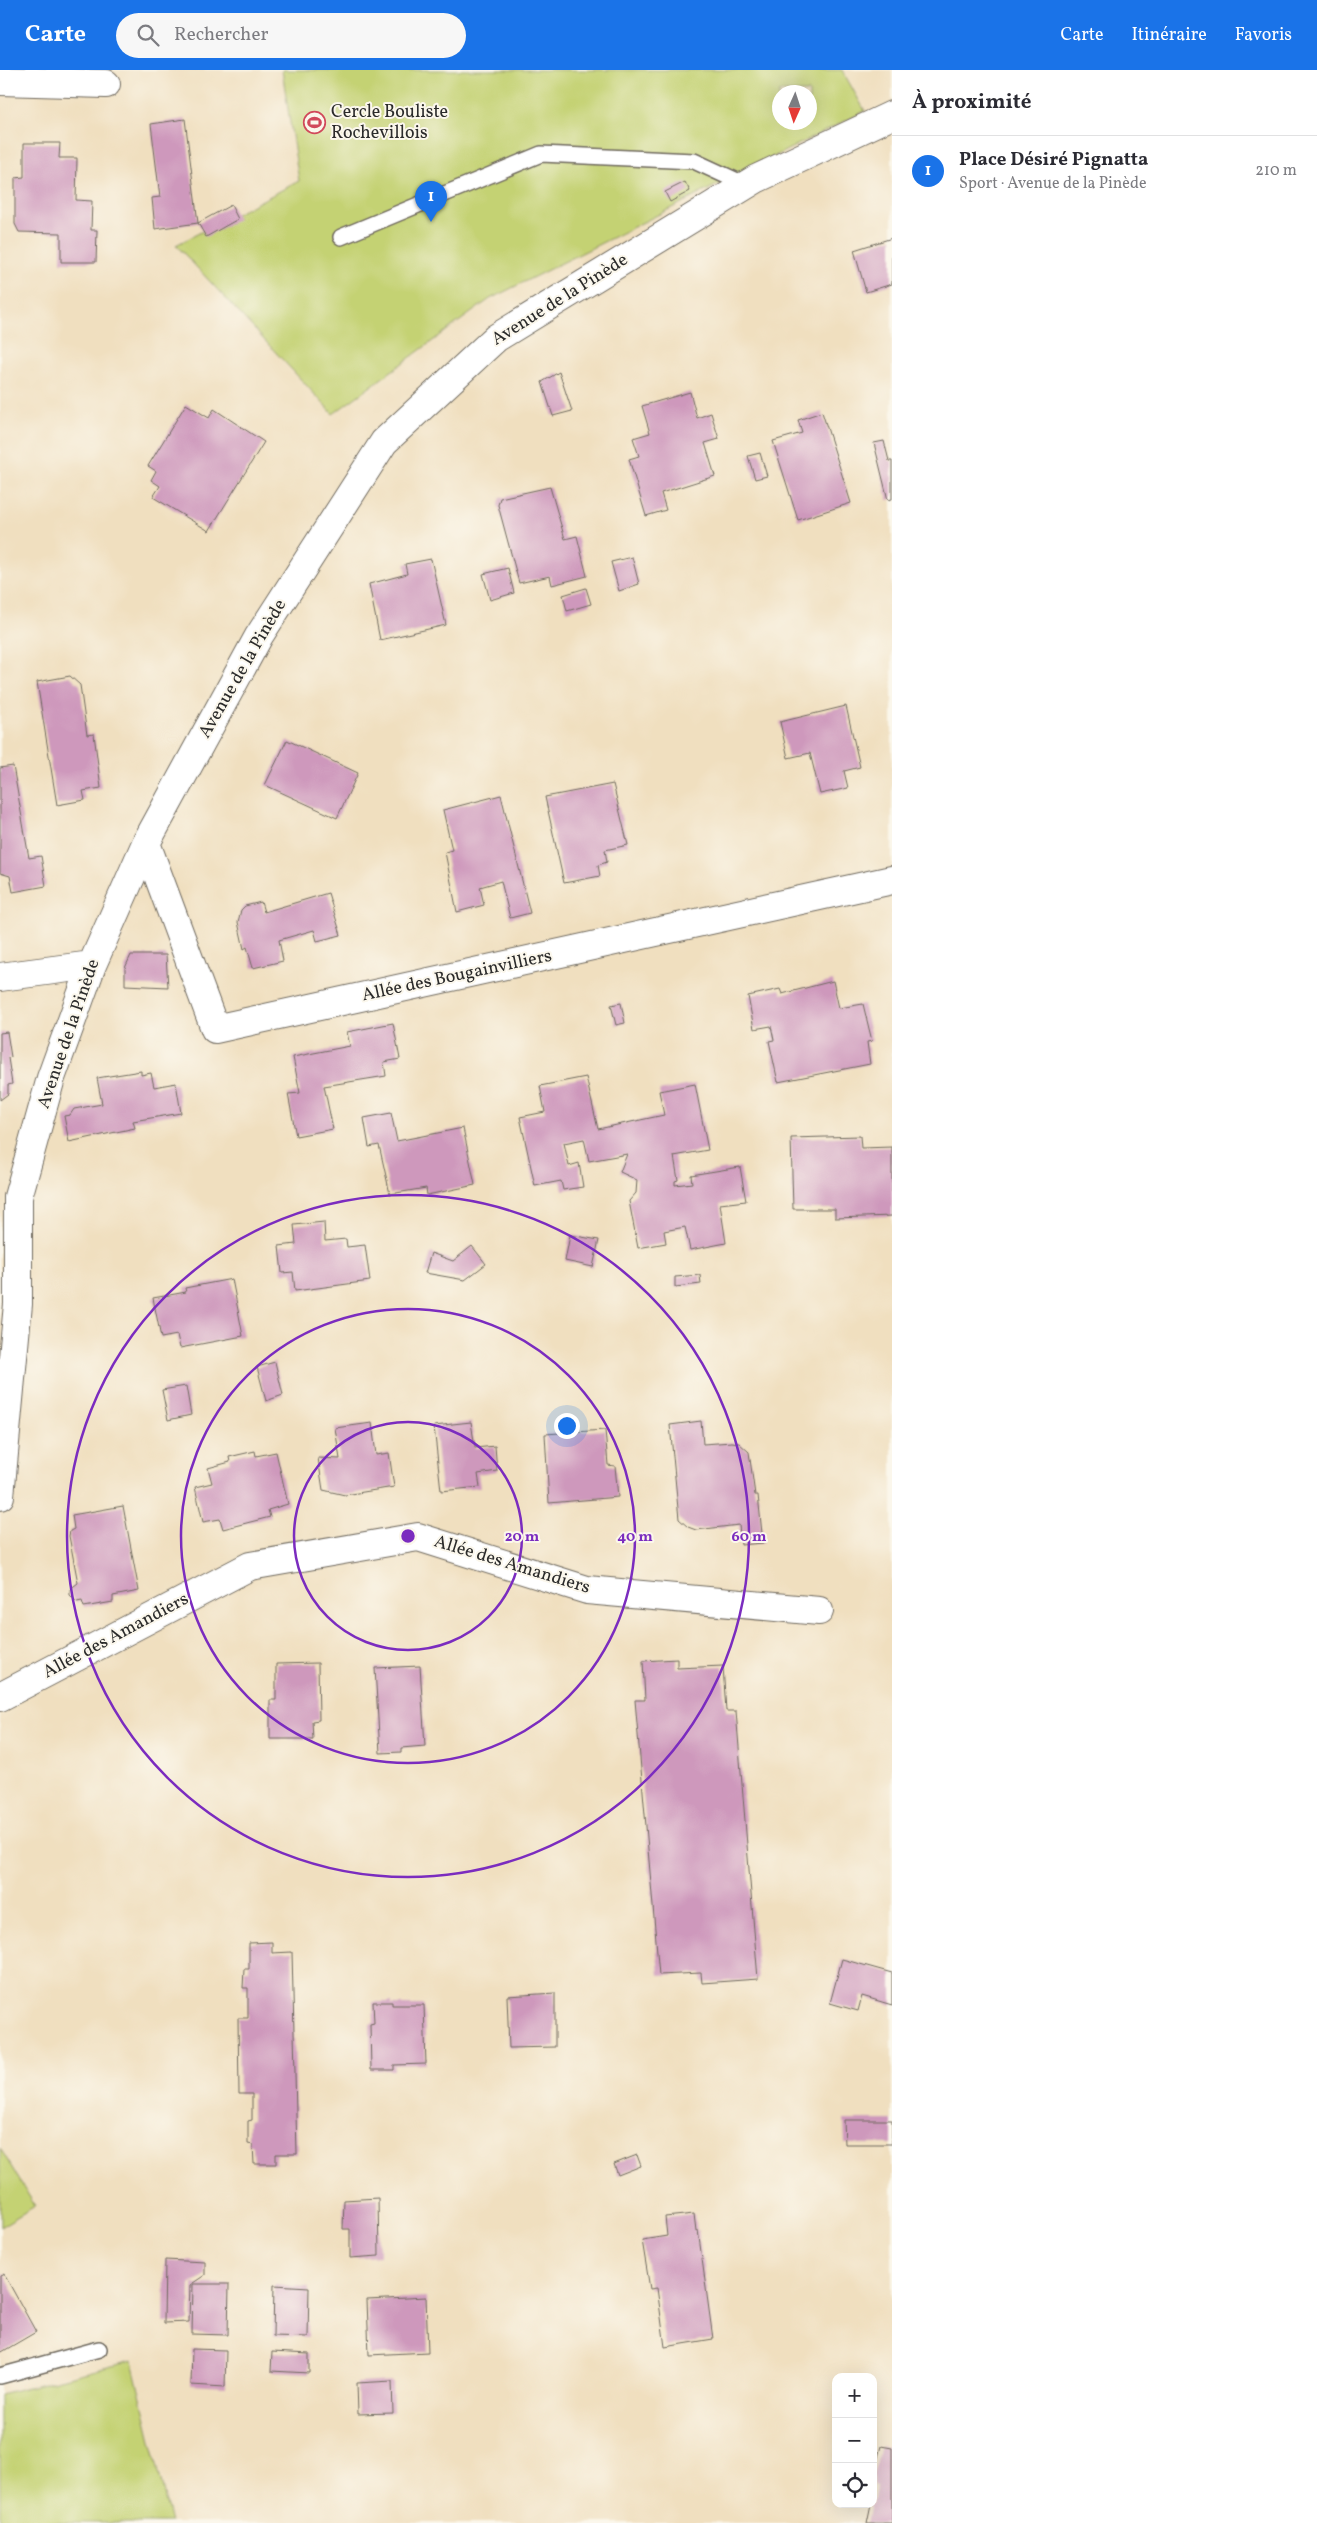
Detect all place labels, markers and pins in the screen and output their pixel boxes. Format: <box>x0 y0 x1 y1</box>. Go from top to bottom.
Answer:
place label: Cercle Bouliste Rochevillois <box>331 100 448 146</box>
sports icon: Cercle Bouliste Rochevillois <box>303 110 327 134</box>
pin: 1 <box>415 181 447 222</box>
centre of rings <box>399 1527 417 1545</box>

